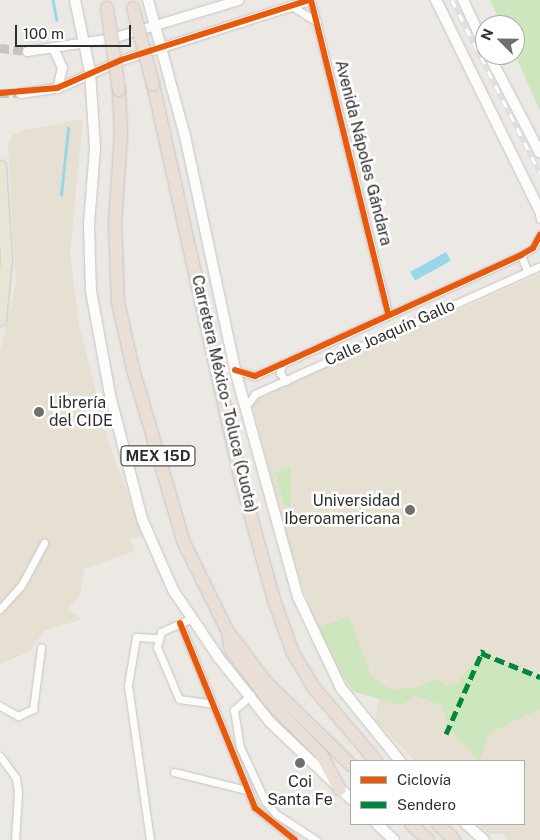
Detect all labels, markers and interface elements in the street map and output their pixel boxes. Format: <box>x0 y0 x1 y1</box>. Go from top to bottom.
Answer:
scale bar <box>18 15 134 47</box>
north arrow <box>475 15 525 65</box>
text: 100 m <box>23 25 64 42</box>
text: N <box>478 26 497 43</box>
street label: Avenida Nápoles Gándara <box>331 58 395 248</box>
street label: Carretera México - Toluca (Cuota) <box>187 271 261 517</box>
street label: Calle Joaquín Gallo <box>322 296 458 370</box>
place label: Librería del CIDE <box>49 393 113 431</box>
marker: Librería del CIDE <box>33 406 45 418</box>
road number: MEX 15D <box>119 444 197 468</box>
place label: Universidad Iberoamericana <box>284 491 400 529</box>
marker: Universidad Iberoamericana <box>404 504 416 516</box>
marker: Coi Santa Fe <box>293 756 307 770</box>
legend <box>350 760 525 825</box>
text: Ciclovía <box>397 771 451 788</box>
place label: Coi Santa Fe <box>267 772 333 810</box>
text: Sendero <box>397 796 456 813</box>

